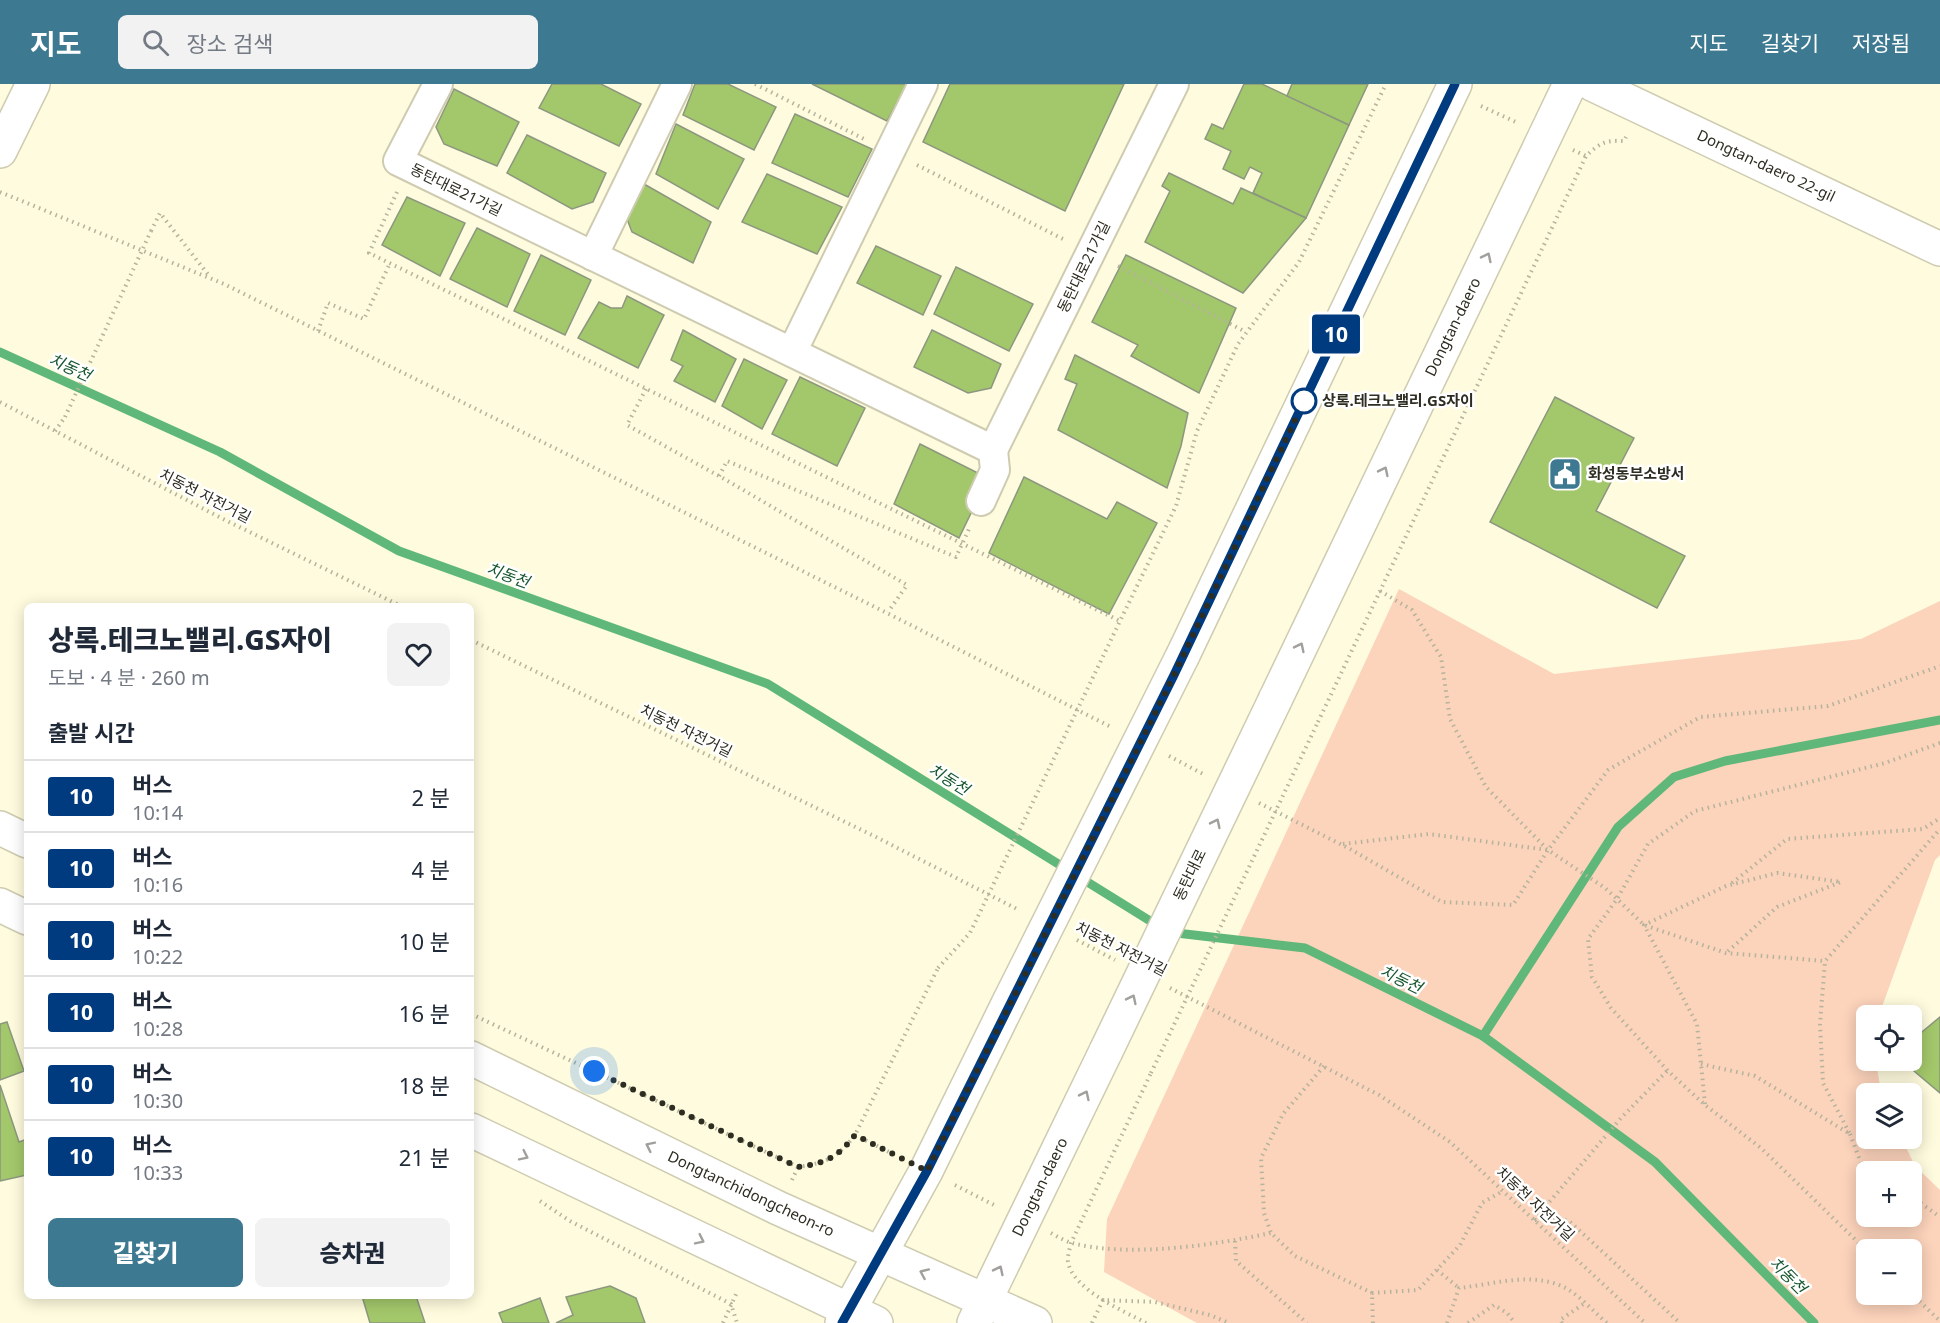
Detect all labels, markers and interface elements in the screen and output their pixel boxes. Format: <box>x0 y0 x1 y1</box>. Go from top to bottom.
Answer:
search box <box>118 15 538 69</box>
text: 지도 <box>30 24 82 62</box>
icon: search <box>139 26 172 59</box>
text: 장소 검색 <box>187 28 273 58</box>
text: 지도 <box>1689 29 1728 57</box>
text: 길찾기 <box>1761 29 1819 57</box>
text: 저장됨 <box>1852 29 1910 57</box>
street label: Dongtan-daero 22-gil <box>1694 124 1839 206</box>
street label: 동탄대로21가길 <box>407 158 506 220</box>
street label: 동탄대로21가길 <box>1052 217 1114 316</box>
one-way arrow <box>1479 253 1491 264</box>
street label: Dongtan-daero <box>1420 274 1485 379</box>
line badge: 10 <box>1309 314 1363 354</box>
text: 10 <box>1324 320 1348 348</box>
water label: 치동천 <box>45 348 97 387</box>
marker: 상록.테크노밸리.GS자이 <box>1291 388 1317 414</box>
place label: 상록.테크노밸리.GS자이 <box>1322 390 1474 410</box>
public building icon: 화성동부소방서 <box>1547 456 1583 492</box>
street label: 치동천 자전거길 <box>156 463 255 527</box>
place label: 화성동부소방서 <box>1588 463 1685 483</box>
one-way arrow <box>1377 466 1389 477</box>
water label: 치동천 <box>483 557 535 594</box>
text: 상록.테크노밸리.GS자이 <box>48 620 332 658</box>
button: heart <box>387 623 450 686</box>
one-way arrow <box>1292 642 1304 653</box>
text: 도보 · 4 분 · 260 m <box>48 664 210 691</box>
street label: 치동천 자전거길 <box>637 699 736 761</box>
text: 출발 시간 <box>48 717 135 747</box>
water label: 치동천 <box>924 758 975 801</box>
text: 버스 <box>132 769 172 799</box>
text: 10 <box>69 782 93 810</box>
text: 2 분 <box>411 782 450 812</box>
text: 10:14 <box>132 799 183 826</box>
one-way arrow <box>1208 818 1220 829</box>
text: 버스 <box>132 841 172 871</box>
street label: 동탄대로 <box>1168 845 1210 904</box>
text: 10 <box>69 854 93 882</box>
text: 4 분 <box>411 854 450 884</box>
text: 10:16 <box>132 871 183 898</box>
text: 버스 <box>132 913 172 943</box>
street label: 치동천 자전거길 <box>1072 916 1171 980</box>
text: 10 <box>69 926 93 954</box>
text: 10 분 <box>399 926 450 956</box>
text: 10:22 <box>132 943 183 970</box>
water label: 치동천 <box>1376 959 1428 1000</box>
text: 버스 <box>132 985 172 1015</box>
one-way arrow <box>1124 994 1136 1005</box>
text: 10 <box>69 998 93 1026</box>
text: 16 분 <box>399 998 450 1028</box>
map controls <box>1856 1005 1922 1305</box>
button: locate <box>1856 1005 1922 1071</box>
text: 10:28 <box>132 1015 183 1042</box>
your location <box>579 1056 609 1086</box>
text: 버스 <box>132 1057 172 1087</box>
text: 10 <box>69 1070 93 1098</box>
text: 18 분 <box>399 1070 450 1100</box>
button: layers <box>1856 1083 1922 1149</box>
text: 10:30 <box>132 1087 183 1114</box>
one-way arrow <box>1078 1091 1089 1101</box>
text: 버스 <box>132 1129 172 1159</box>
street label: Dongtan-daero <box>1007 1134 1072 1239</box>
one-way arrow <box>646 1141 657 1153</box>
text: 10 <box>69 1142 93 1170</box>
text: 21 분 <box>399 1142 450 1172</box>
street label: Dongtanchidongcheon-ro <box>665 1146 838 1241</box>
one-way arrow <box>517 1148 528 1160</box>
text: 10:33 <box>132 1159 183 1186</box>
button: + <box>1856 1161 1922 1227</box>
street label: 치동천 자전거길 <box>1492 1162 1579 1245</box>
button: 길찾기 <box>48 1218 243 1287</box>
button: 승차권 <box>255 1218 450 1287</box>
one-way arrow <box>693 1232 704 1244</box>
button: − <box>1856 1239 1922 1305</box>
water label: 치동천 <box>1765 1252 1813 1300</box>
one-way arrow <box>992 1266 1004 1277</box>
one-way arrow <box>919 1269 930 1281</box>

